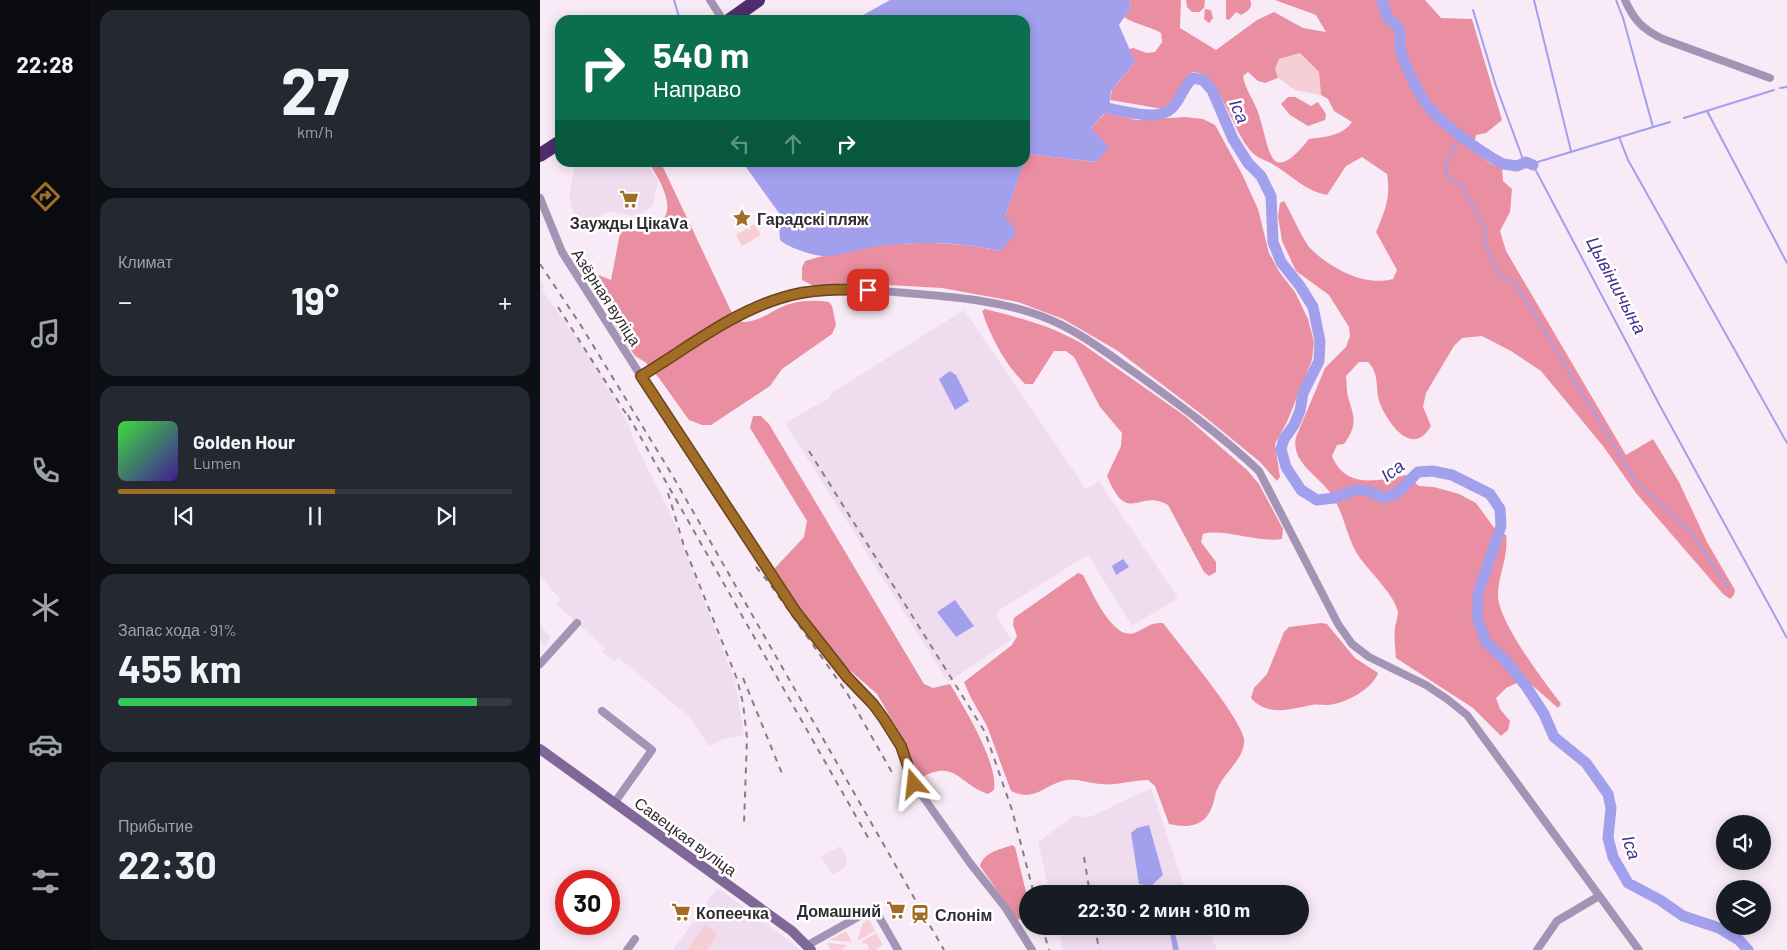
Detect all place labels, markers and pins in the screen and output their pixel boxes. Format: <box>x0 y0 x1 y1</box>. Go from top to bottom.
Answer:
supermarket icon: Заужды ЦікаVа <box>618 188 640 210</box>
place icon: Гарадскі пляж <box>731 207 753 229</box>
place label: Гарадскі пляж <box>757 209 869 228</box>
place label: Заужды ЦікаVа <box>570 213 688 232</box>
pin <box>847 269 889 311</box>
supermarket icon: Домашний <box>885 899 907 921</box>
supermarket icon: Копеечка <box>670 901 692 923</box>
place label: Домашний <box>797 901 881 920</box>
place label: Копеечка <box>696 903 769 922</box>
station icon: Слонім <box>909 903 931 925</box>
place label: Слонім <box>935 905 992 924</box>

